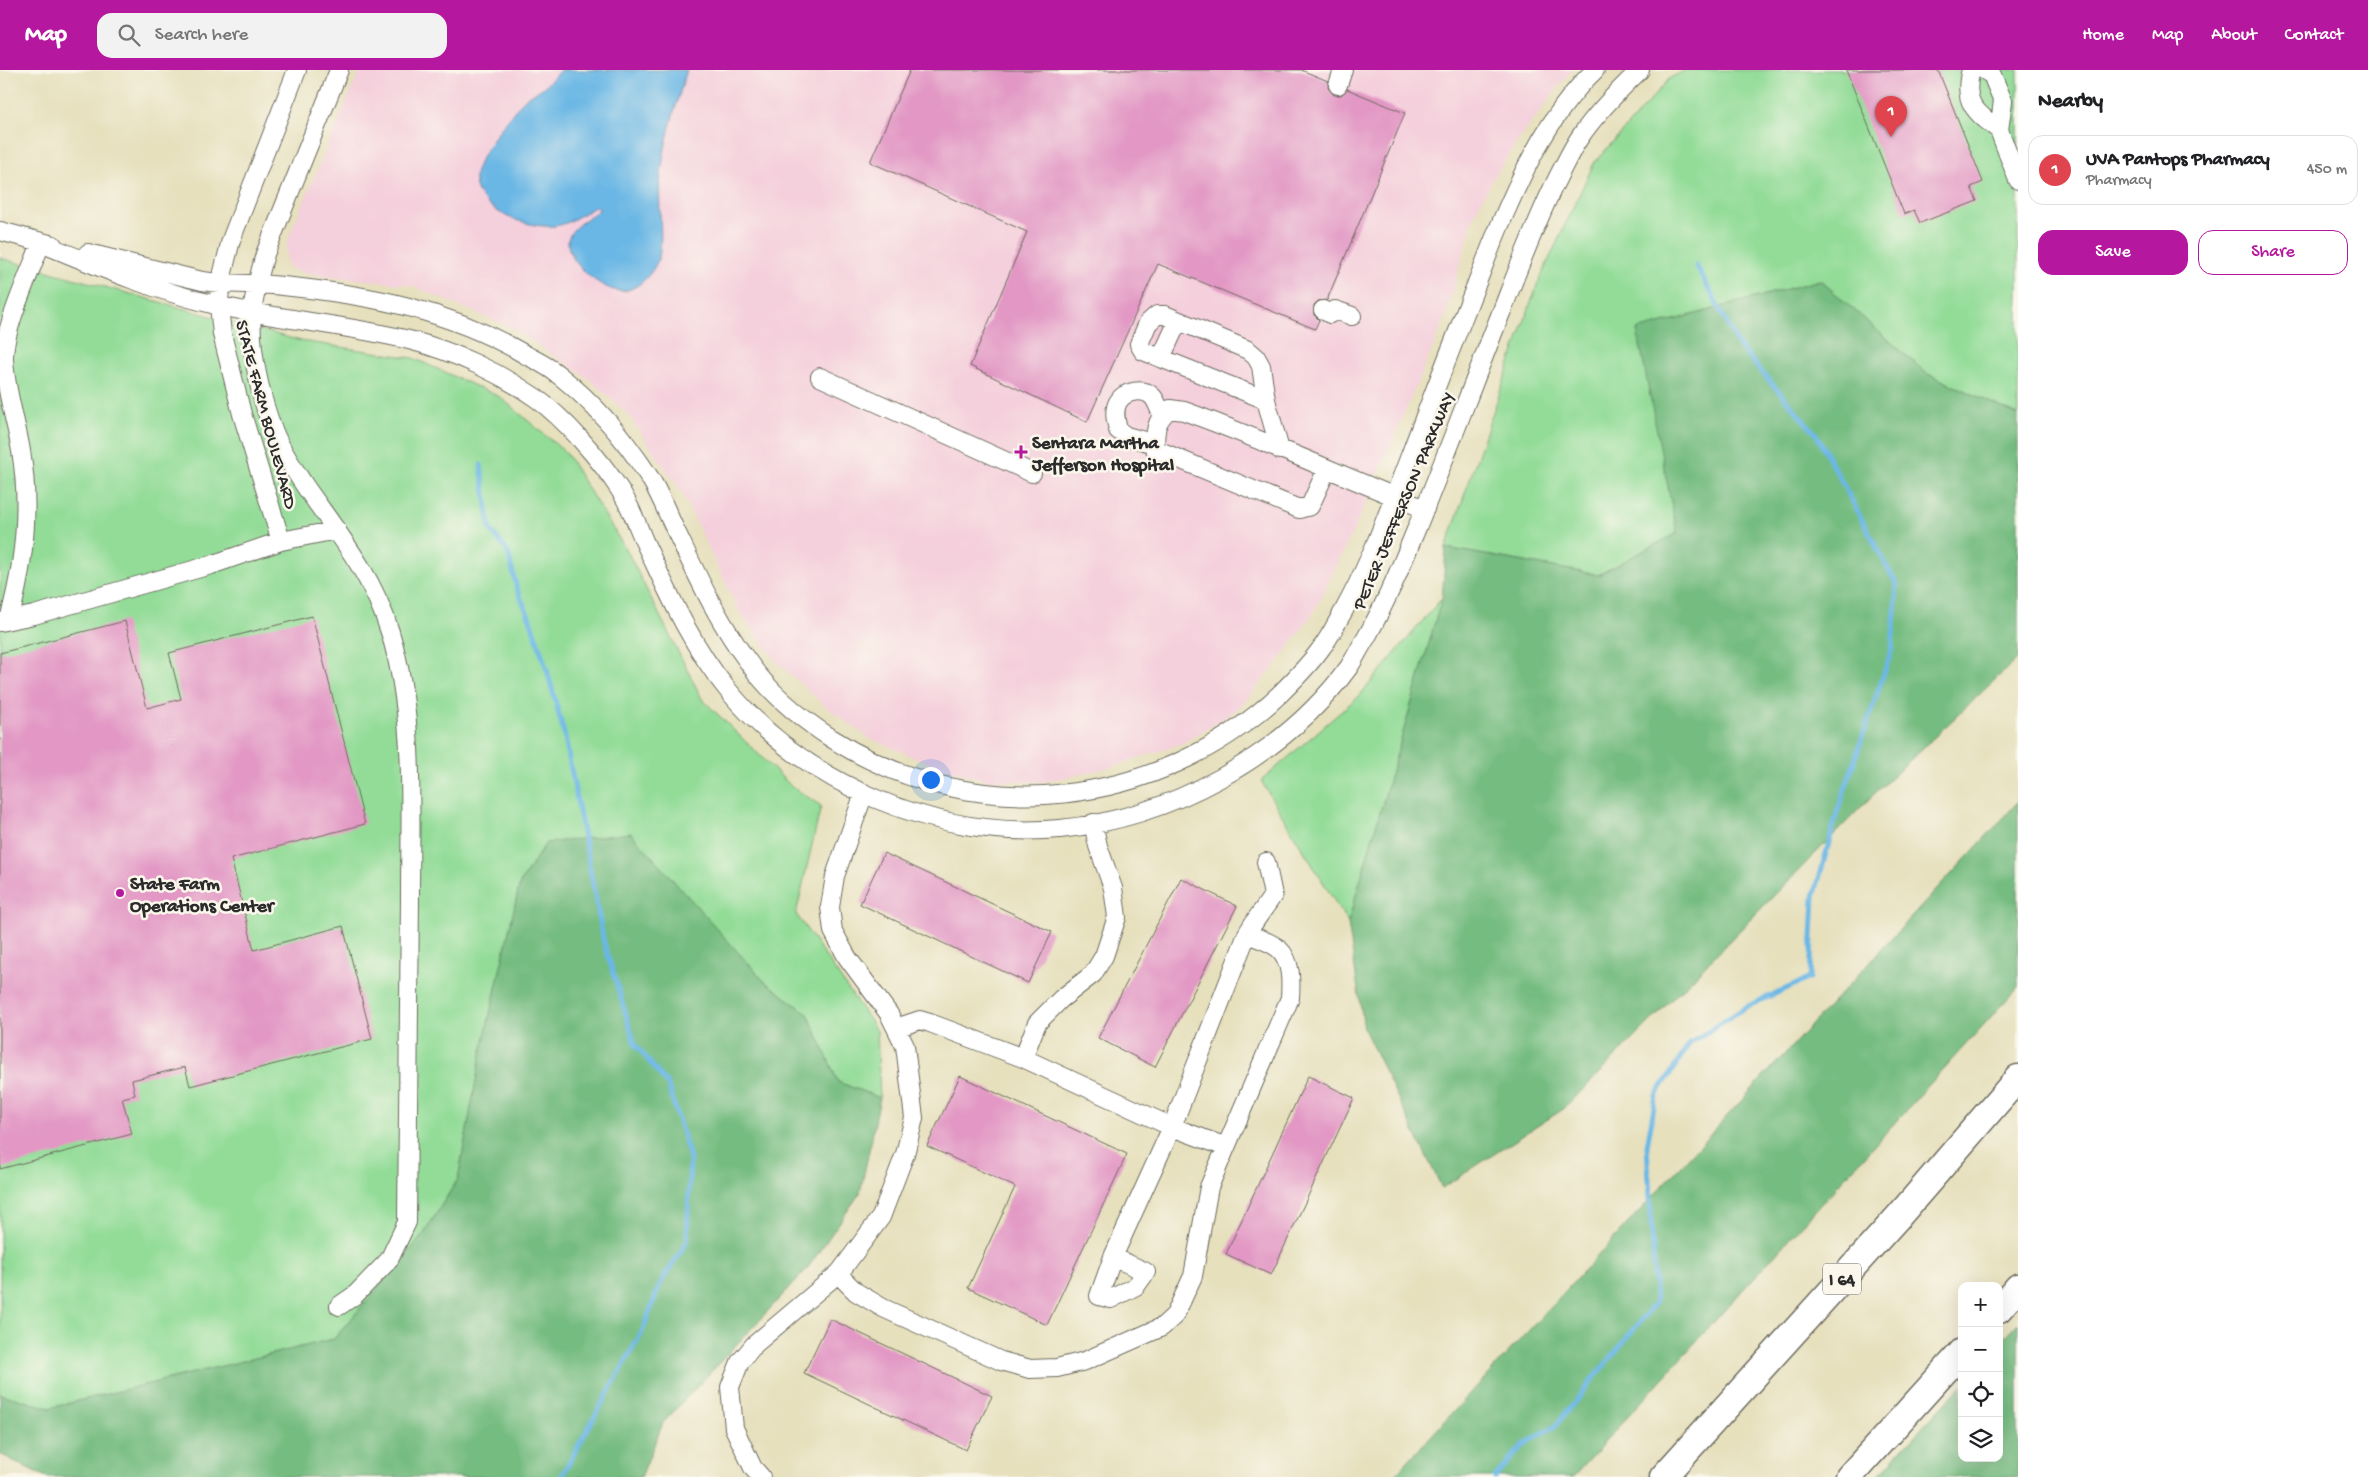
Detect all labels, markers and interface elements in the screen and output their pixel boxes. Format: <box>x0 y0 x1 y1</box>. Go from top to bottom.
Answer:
search box <box>97 13 447 58</box>
text: Map <box>25 21 67 50</box>
icon: search <box>115 21 143 49</box>
text: Search here <box>155 24 248 47</box>
text: Home <box>2082 25 2124 46</box>
text: Map <box>2152 25 2183 46</box>
text: About <box>2211 25 2257 46</box>
text: Contact <box>2285 25 2343 46</box>
text: Nearby <box>2038 90 2103 115</box>
pin: 1 <box>1875 96 1907 137</box>
text: UVA Pantops Pharmacy <box>2086 149 2270 172</box>
text: 1 <box>2052 161 2058 180</box>
text: 450 m <box>2307 161 2347 180</box>
text: Pharmacy <box>2086 172 2152 191</box>
button: Save <box>2038 230 2188 275</box>
button: Share <box>2198 230 2348 275</box>
street label: STATE FARM BOULEVARD <box>228 318 301 512</box>
street label: PETER JEFFERSON PARKWAY <box>1348 389 1462 615</box>
place label: Sentara Martha Jefferson Hospital <box>1031 433 1174 478</box>
marker: Sentara Martha Jefferson Hospital <box>1014 445 1028 459</box>
your location <box>918 767 944 793</box>
place label: State Farm Operations Center <box>130 874 276 919</box>
marker: State Farm Operations Center <box>114 887 126 899</box>
road number: I 64 <box>1823 1264 1861 1294</box>
map controls <box>1958 1282 2003 1462</box>
button: + <box>1958 1282 2003 1327</box>
button: − <box>1958 1327 2003 1372</box>
button: locate <box>1958 1372 2003 1417</box>
button: layers <box>1958 1417 2003 1462</box>

